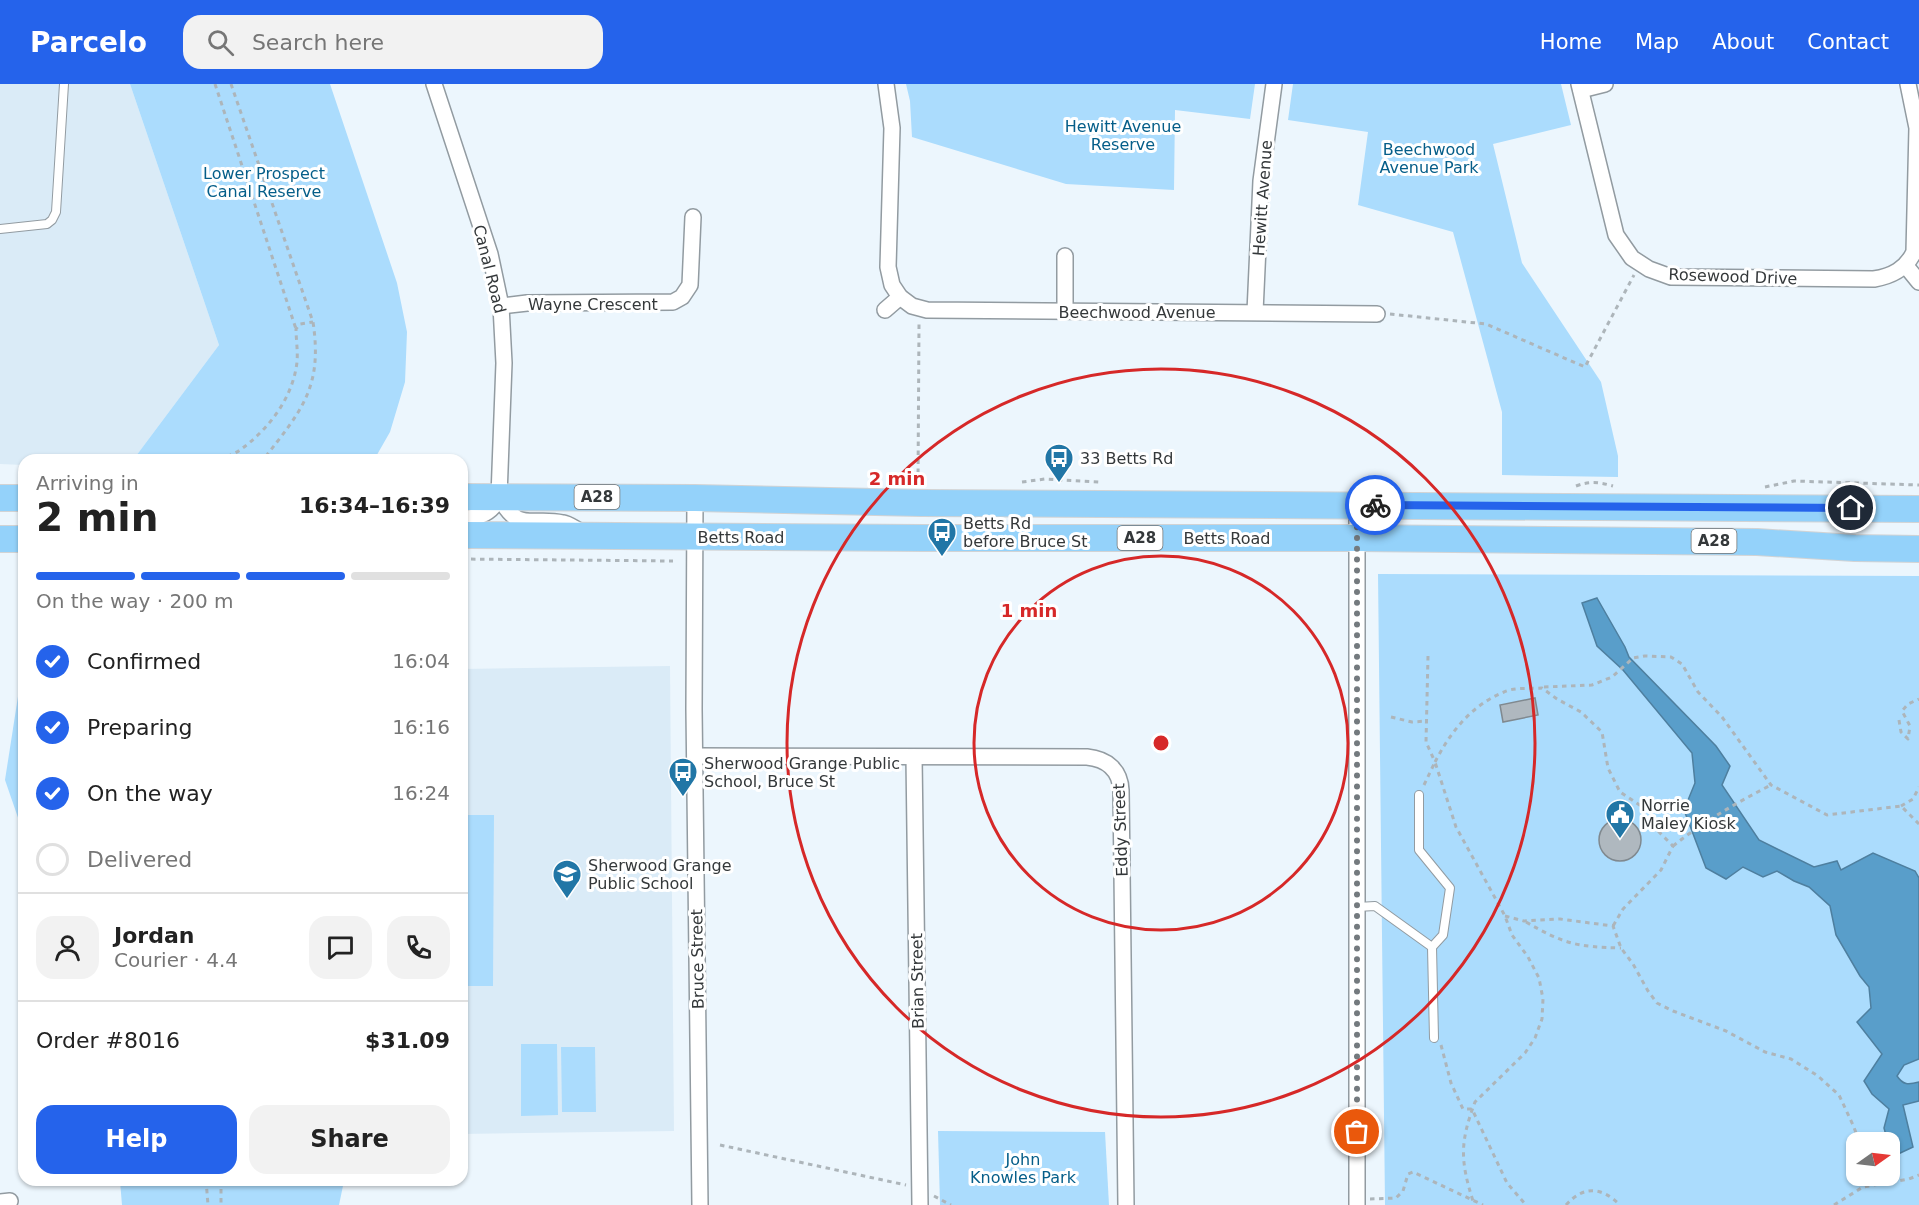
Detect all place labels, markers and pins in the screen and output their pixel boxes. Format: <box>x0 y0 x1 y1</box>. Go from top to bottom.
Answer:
bus stop icon: 33 Betts Rd <box>1043 442 1075 484</box>
place label: 33 Betts Rd <box>1080 449 1174 468</box>
pin <box>1825 482 1876 533</box>
place label: Betts Rd before Bruce St <box>963 514 1087 551</box>
bus stop icon: Betts Rd before Bruce St <box>926 516 958 558</box>
centre of rings <box>1151 733 1171 753</box>
place label: Sherwood Grange Public School, Bruce St <box>704 754 900 791</box>
bus stop icon: Sherwood Grange Public School, Bruce St <box>667 756 699 798</box>
place label: Norrie Maley Kiosk <box>1641 796 1737 833</box>
public building icon: Norrie Maley Kiosk <box>1604 798 1636 840</box>
place label: Sherwood Grange Public School <box>588 856 732 893</box>
school or university icon: Sherwood Grange Public School <box>551 858 583 900</box>
pin <box>1331 1106 1382 1157</box>

